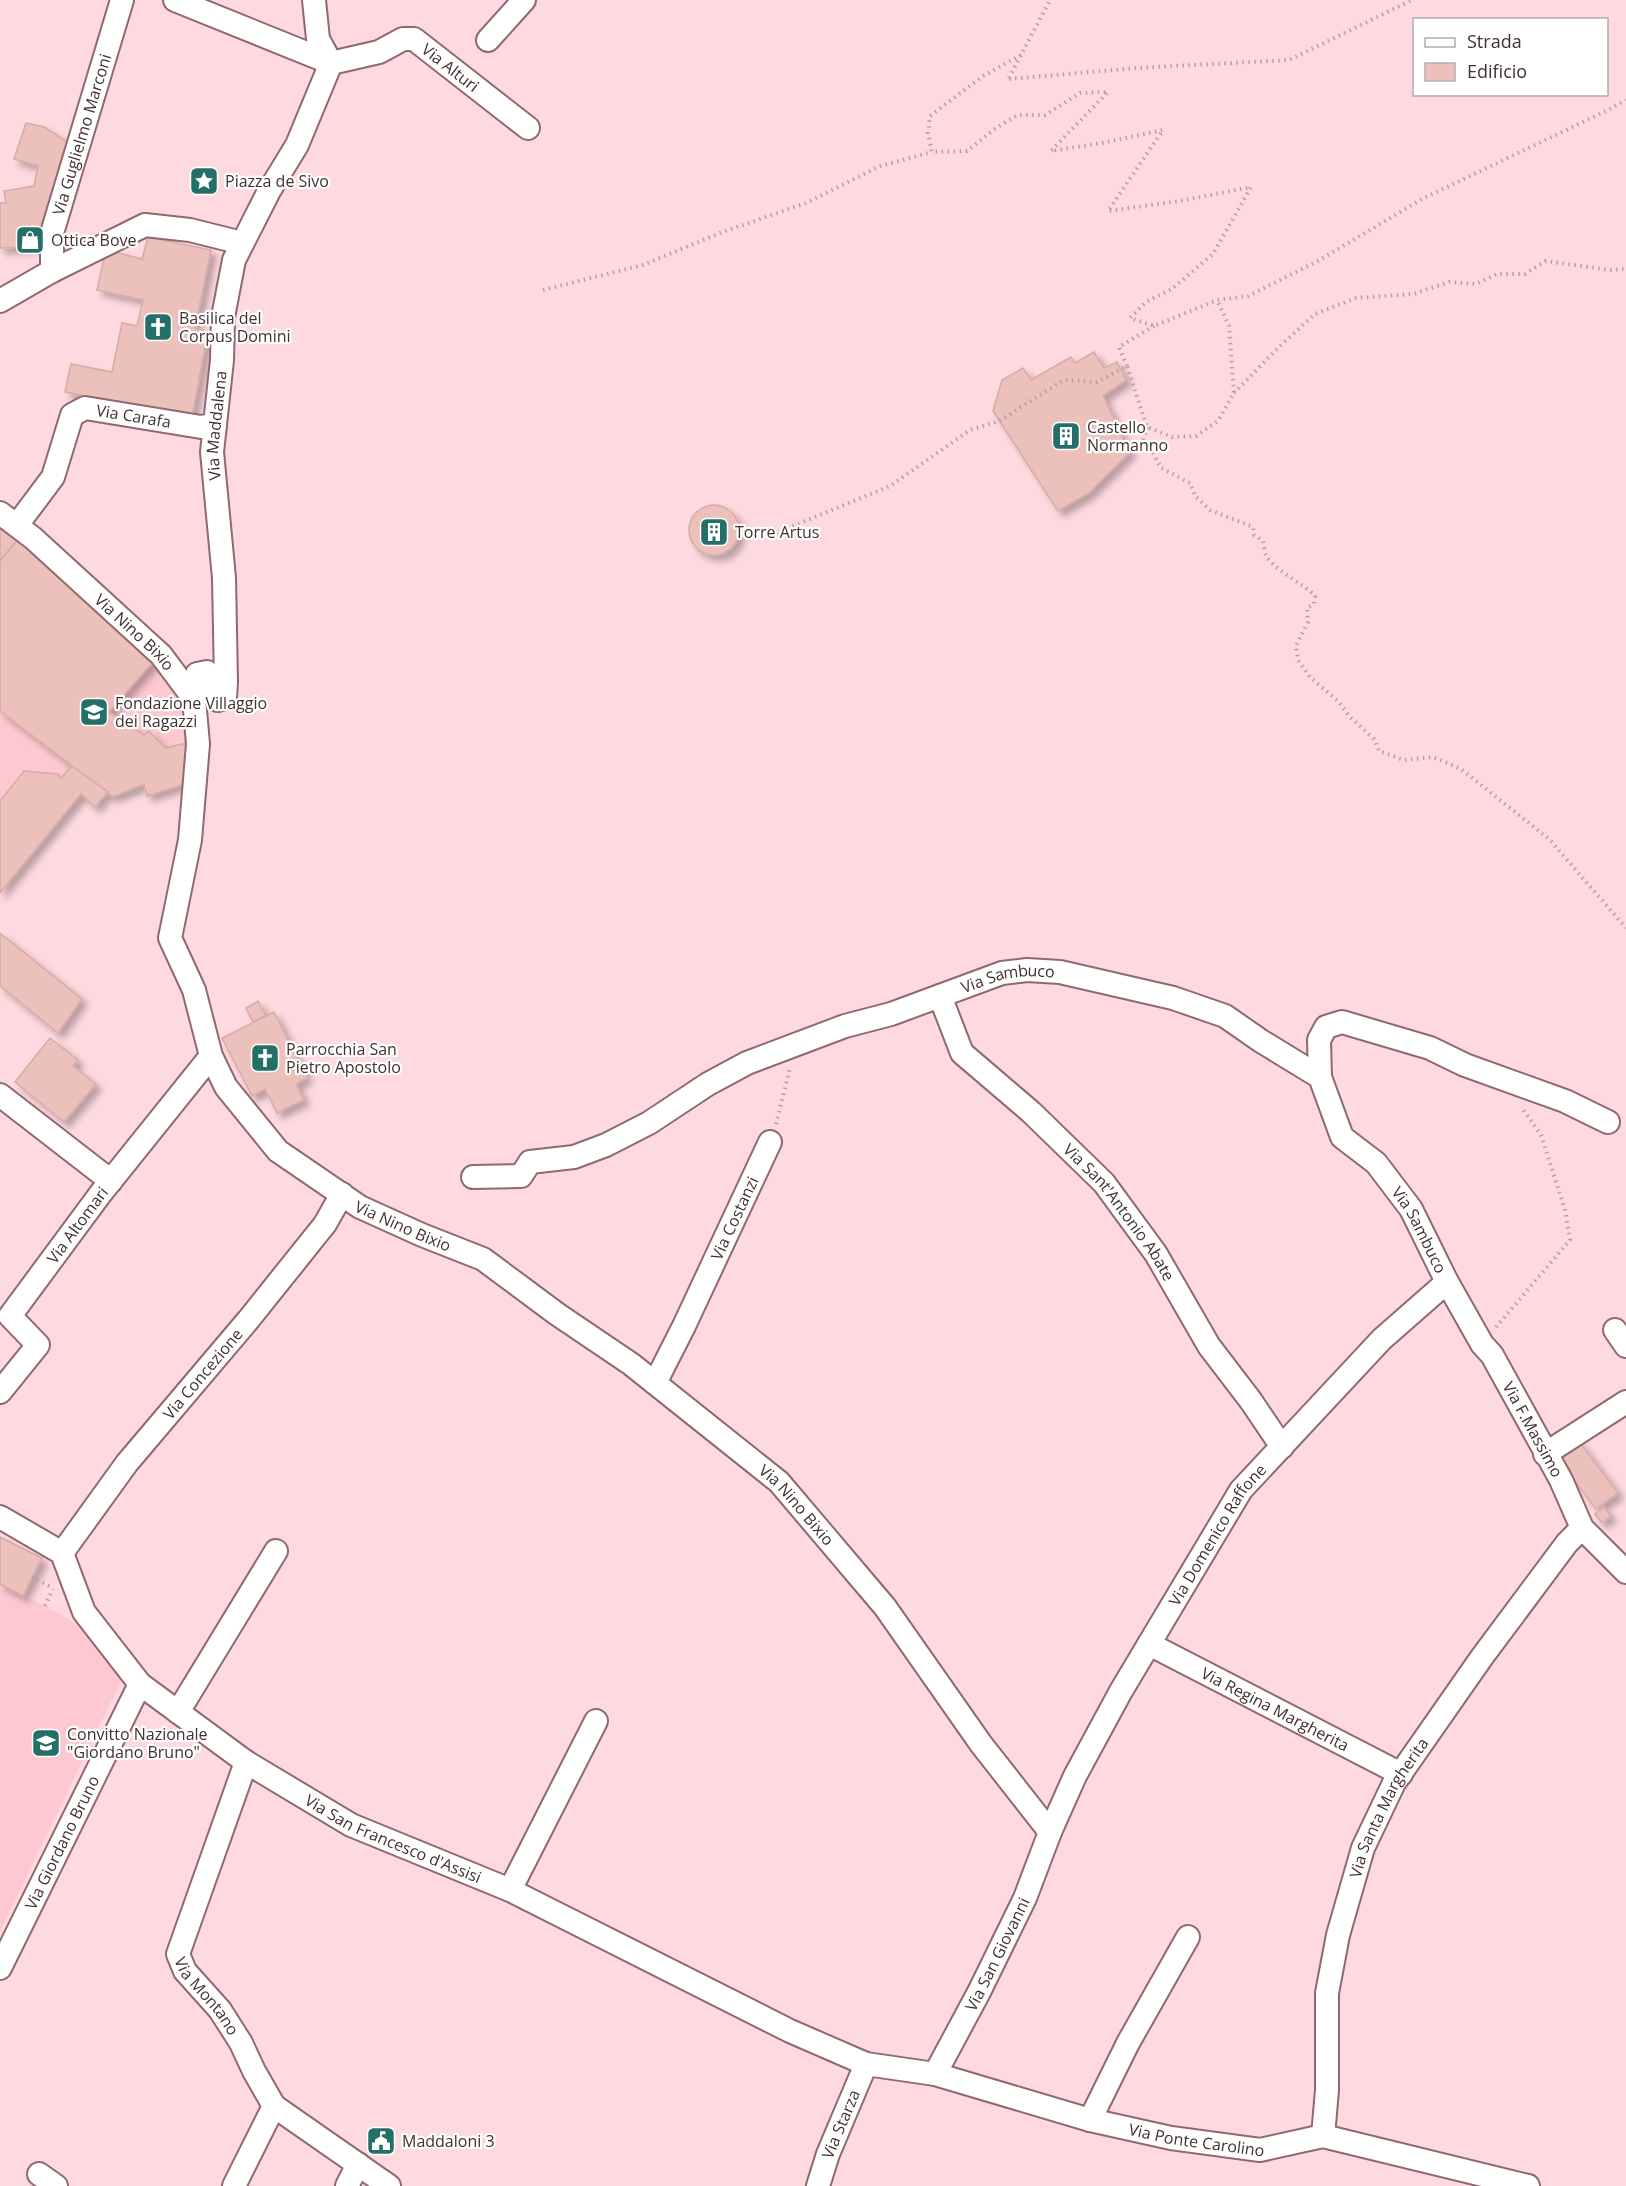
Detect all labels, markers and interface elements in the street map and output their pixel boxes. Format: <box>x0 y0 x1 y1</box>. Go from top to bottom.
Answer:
legend <box>1413 18 1608 96</box>
text: Strada <box>1467 29 1522 53</box>
street label: Via Alturi <box>417 38 484 97</box>
street label: Via Guglielmo Marconi <box>47 51 116 218</box>
text: Edificio <box>1467 59 1527 83</box>
place icon: Piazza de Sivo <box>188 165 220 197</box>
place label: Piazza de Sivo <box>225 170 329 192</box>
shop icon: Ottica Bove <box>14 224 46 256</box>
place label: Ottica Bove <box>51 229 137 251</box>
place label: Basilica del Corpus Domini <box>179 307 291 347</box>
church icon: Basilica del Corpus Domini <box>142 311 174 343</box>
street label: Via Maddalena <box>201 370 232 481</box>
street label: Via Carafa <box>95 399 173 433</box>
place label: Castello Normanno <box>1087 416 1168 456</box>
building icon: Castello Normanno <box>1050 420 1082 452</box>
building icon: Torre Artus <box>698 516 730 548</box>
place label: Torre Artus <box>735 521 819 543</box>
street label: Via Nino Bixio <box>90 589 180 675</box>
place label: Fondazione Villaggio dei Ragazzi <box>115 692 267 732</box>
school or university icon: Fondazione Villaggio dei Ragazzi <box>78 696 110 728</box>
street label: Via Sambuco <box>958 959 1055 998</box>
place label: Parrocchia San Pietro Apostolo <box>286 1038 401 1078</box>
church icon: Parrocchia San Pietro Apostolo <box>249 1042 281 1074</box>
street label: Via Sant'Antonio Abate <box>1059 1138 1180 1285</box>
street label: Via Costanzi <box>705 1173 763 1264</box>
street label: Via Altomari <box>42 1182 113 1268</box>
street label: Via Sambuco <box>1387 1182 1452 1277</box>
street label: Via Nino Bixio <box>352 1195 454 1256</box>
street label: Via Concezione <box>158 1324 247 1424</box>
street label: Via F.Massimo <box>1498 1377 1568 1481</box>
street label: Via Nino Bixio <box>754 1459 839 1550</box>
street label: Via Domenico Raffone <box>1163 1459 1271 1610</box>
street label: Via Regina Margherita <box>1197 1662 1353 1756</box>
place label: Convitto Nazionale "Giordano Bruno" <box>67 1723 208 1763</box>
school or university icon: Convitto Nazionale "Giordano Bruno" <box>30 1727 62 1759</box>
street label: Via Santa Margherita <box>1344 1733 1433 1880</box>
street label: Via Giordano Bruno <box>20 1772 104 1913</box>
street label: Via San Francesco d'Assisi <box>301 1789 485 1888</box>
street label: Via San Giovanni <box>960 1894 1035 2015</box>
street label: Via Montano <box>169 1954 244 2039</box>
street label: Via Starza <box>816 2086 865 2162</box>
street label: Via Ponte Carolino <box>1127 2118 1266 2161</box>
public building icon: Maddaloni 3 <box>365 2125 397 2157</box>
place label: Maddaloni 3 <box>402 2130 495 2152</box>

